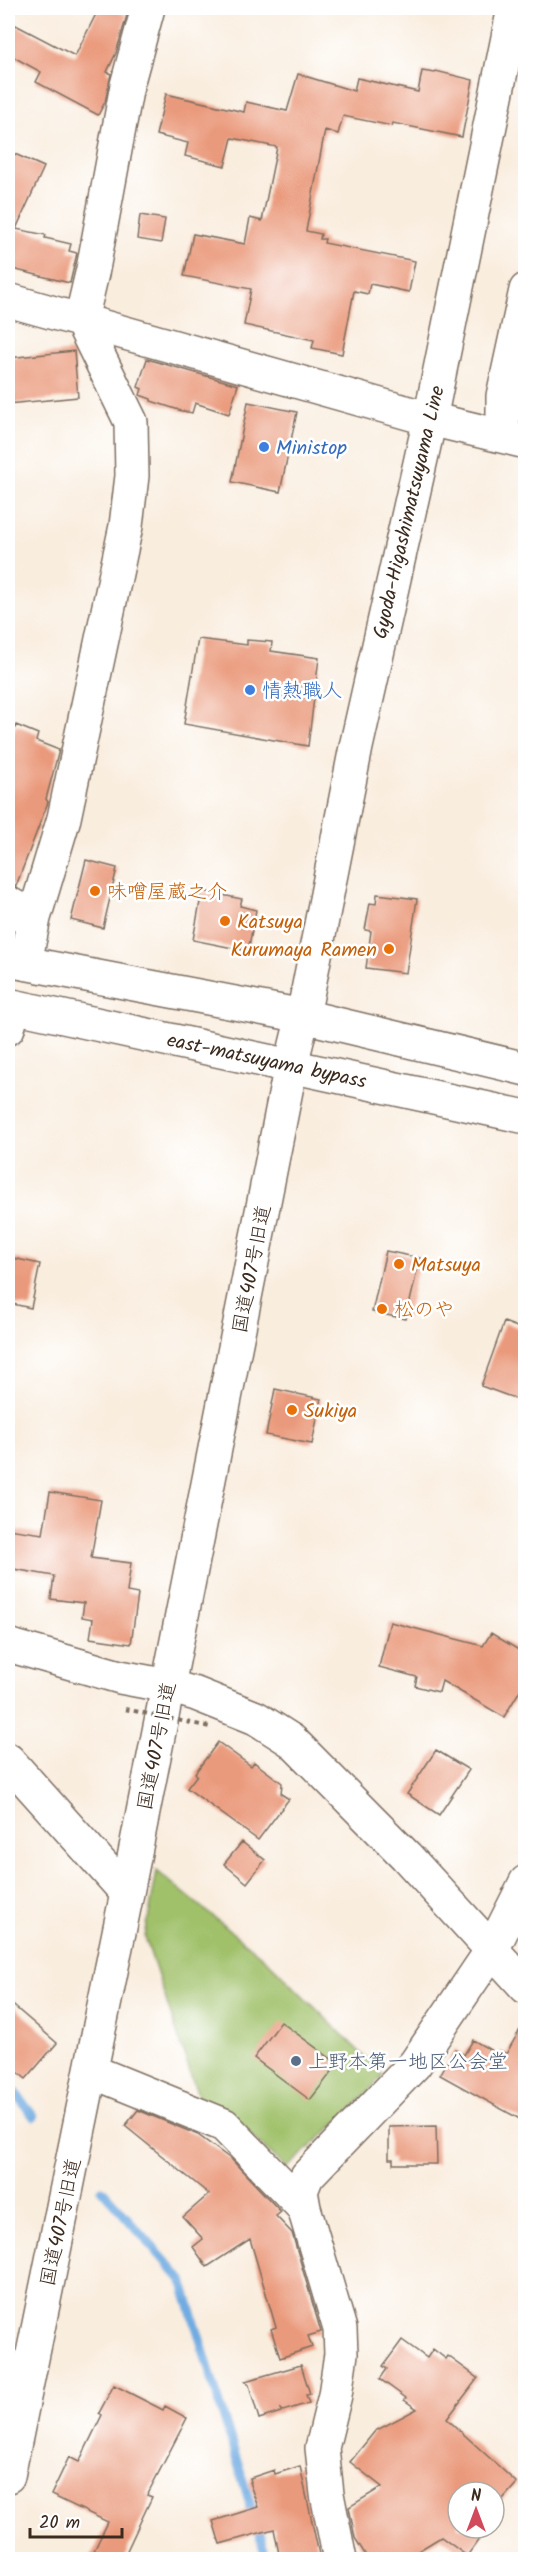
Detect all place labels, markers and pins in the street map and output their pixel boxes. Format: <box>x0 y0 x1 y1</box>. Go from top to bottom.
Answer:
place label: Ministop <box>276 433 347 465</box>
marker: Ministop <box>257 440 271 454</box>
place label: 情熱職人 <box>262 676 342 708</box>
marker: 情熱職人 <box>243 683 257 697</box>
place label: 味噌屋蔵之介 <box>107 877 227 909</box>
marker: 味噌屋蔵之介 <box>88 884 102 898</box>
place label: Katsuya <box>237 907 303 939</box>
marker: Katsuya <box>218 914 232 928</box>
place label: Kurumaya Ramen <box>231 935 377 967</box>
marker: Kurumaya Ramen <box>382 942 396 956</box>
place label: Matsuya <box>411 1250 481 1282</box>
marker: Matsuya <box>392 1257 406 1271</box>
place label: 松のや <box>394 1295 454 1327</box>
marker: 松のや <box>375 1302 389 1316</box>
place label: Sukiya <box>304 1396 357 1428</box>
marker: Sukiya <box>285 1403 299 1417</box>
place label: 上野本第一地区公会堂 <box>308 2047 508 2079</box>
marker: 上野本第一地区公会堂 <box>289 2054 303 2068</box>

